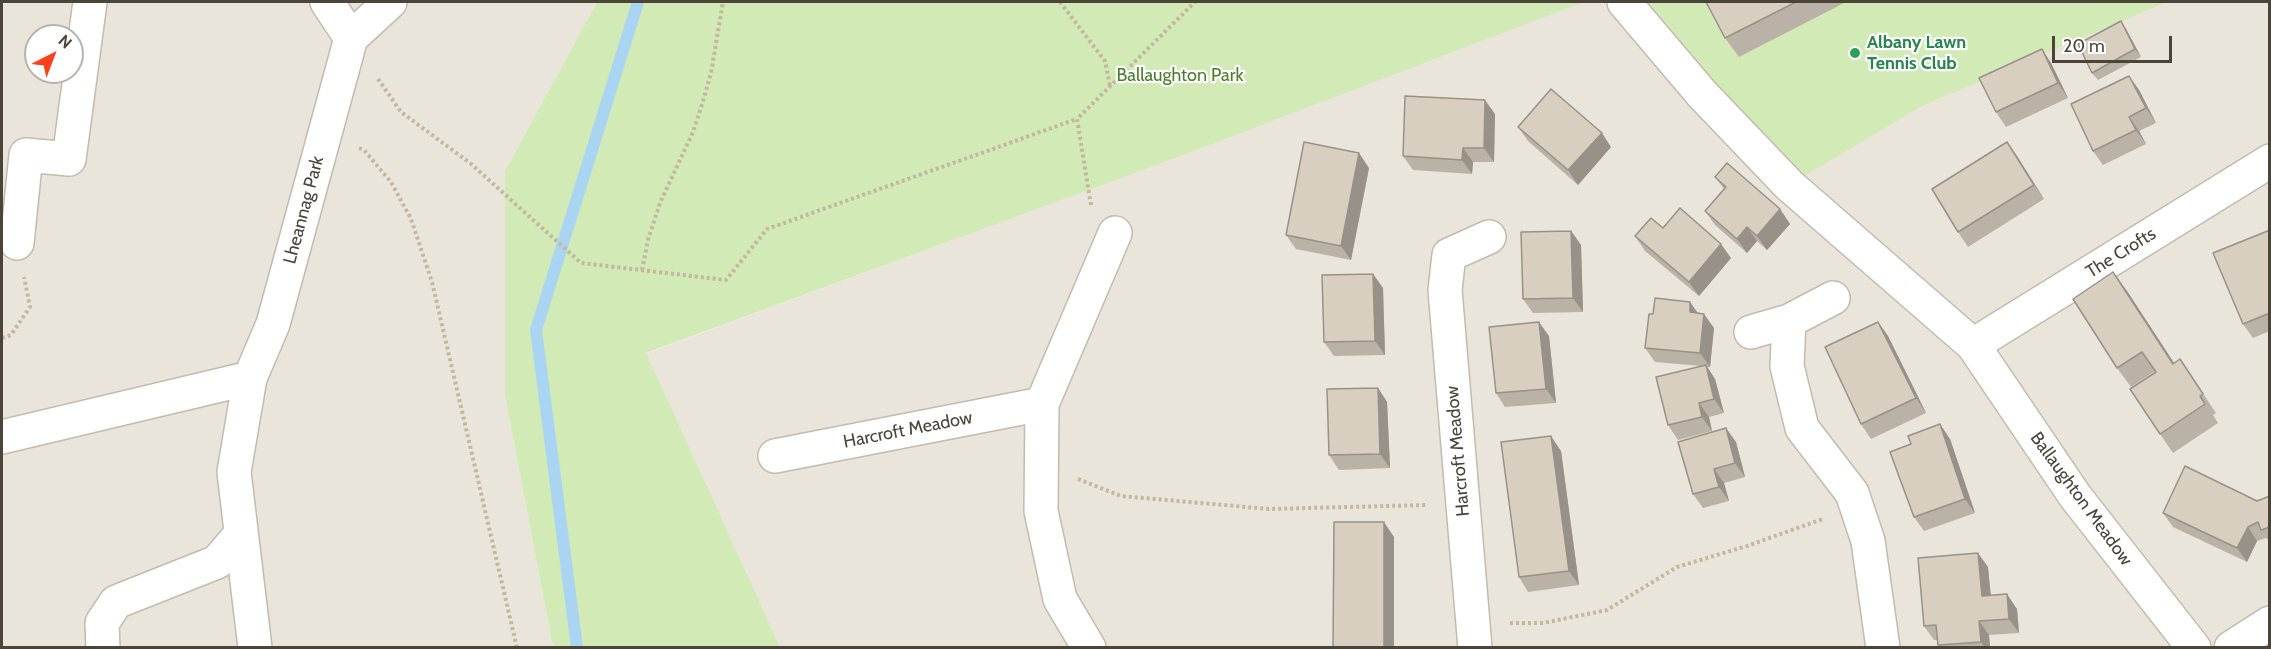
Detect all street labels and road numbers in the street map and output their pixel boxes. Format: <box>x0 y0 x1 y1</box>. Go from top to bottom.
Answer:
street label: Lheannag Park <box>279 154 329 266</box>
street label: The Crofts <box>2082 223 2160 283</box>
street label: Harcroft Meadow <box>1442 385 1474 517</box>
street label: Harcroft Meadow <box>842 407 974 453</box>
street label: Ballaughton Meadow <box>2025 428 2137 570</box>

